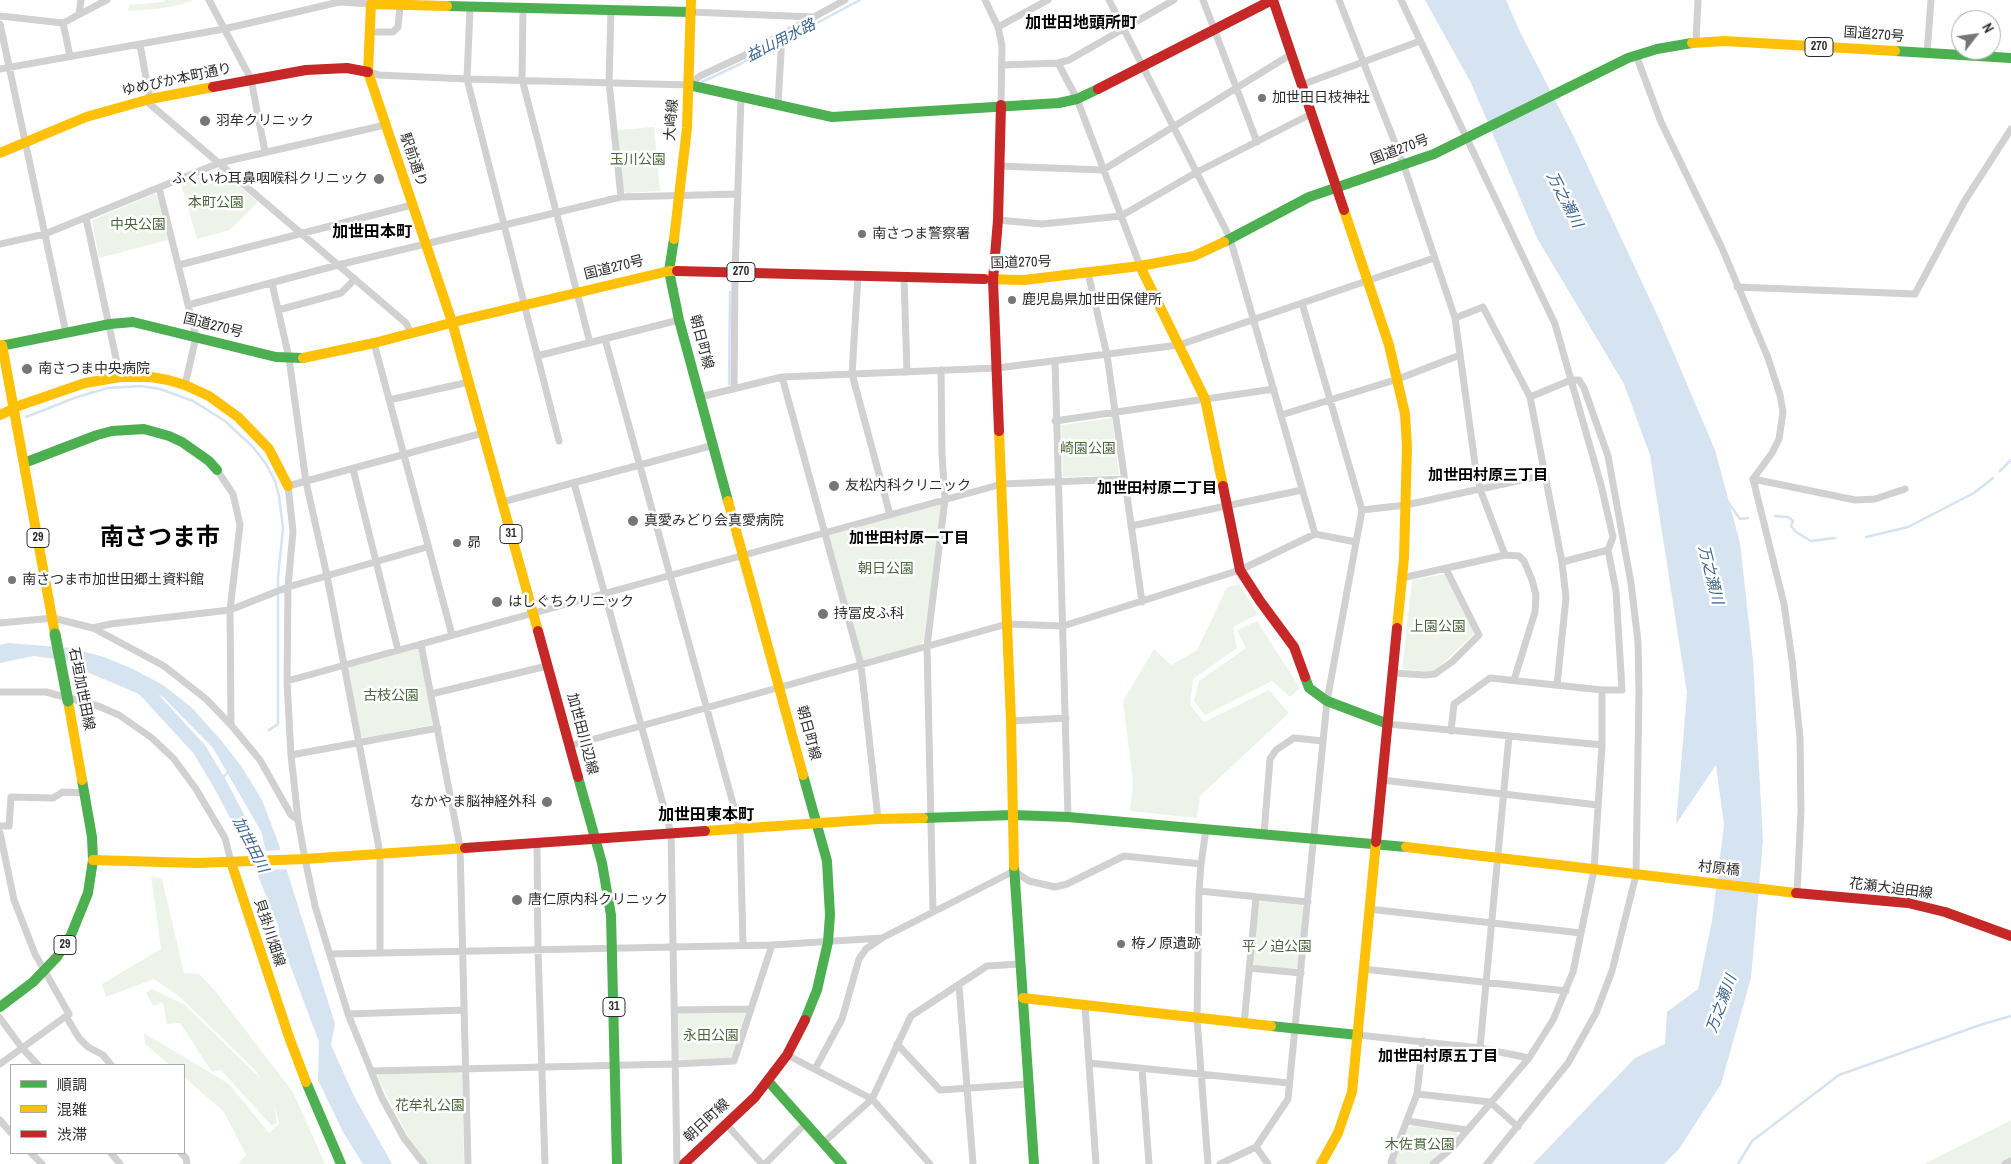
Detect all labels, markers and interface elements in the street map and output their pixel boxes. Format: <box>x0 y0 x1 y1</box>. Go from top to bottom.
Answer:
north arrow <box>1951 10 2001 60</box>
district label: 加世田地頭所町 <box>1025 14 1137 34</box>
water label: 益山用水路 <box>744 16 818 66</box>
text: N <box>1978 20 1998 36</box>
street label: 国道270号 <box>1843 24 1905 46</box>
road number: 270 <box>1805 38 1833 56</box>
street label: ゆめぴか本町通り <box>120 60 234 100</box>
place label: 加世田日枝神社 <box>1272 90 1370 106</box>
marker: 加世田日枝神社 <box>1256 92 1268 104</box>
street label: 大崎線 <box>662 98 682 142</box>
place label: 羽牟クリニック <box>216 113 314 129</box>
marker: 羽牟クリニック <box>198 114 212 128</box>
street label: 駅前通り <box>396 131 430 189</box>
street label: 国道270号 <box>1368 132 1432 168</box>
park label: 玉川公園 <box>610 152 666 168</box>
water label: 万之瀬川 <box>1542 169 1586 231</box>
place label: ふくいわ耳鼻咽喉科クリニック <box>172 171 368 187</box>
marker: ふくいわ耳鼻咽喉科クリニック <box>372 172 386 186</box>
park label: 本町公園 <box>188 195 244 211</box>
park label: 中央公園 <box>110 217 166 233</box>
district label: 加世田本町 <box>332 223 412 243</box>
place label: 南さつま警察署 <box>872 226 970 242</box>
marker: 南さつま警察署 <box>856 228 868 240</box>
street label: 国道270号 <box>582 252 646 284</box>
street label: 国道270号 <box>990 254 1052 272</box>
road number: 270 <box>727 262 755 282</box>
place label: 鹿児島県加世田保健所 <box>1022 292 1162 308</box>
marker: 鹿児島県加世田保健所 <box>1006 294 1018 306</box>
street label: 国道270号 <box>181 310 245 342</box>
street label: 朝日町線 <box>686 313 716 371</box>
place label: 南さつま中央病院 <box>38 361 150 377</box>
marker: 南さつま中央病院 <box>20 362 34 376</box>
park label: 崎園公園 <box>1060 441 1116 457</box>
district label: 加世田村原三丁目 <box>1428 467 1548 485</box>
place label: 友松内科クリニック <box>845 478 971 494</box>
marker: 友松内科クリニック <box>827 479 841 493</box>
district label: 加世田村原二丁目 <box>1097 480 1217 498</box>
place label: 真愛みどり会真愛病院 <box>644 513 784 529</box>
marker: 真愛みどり会真愛病院 <box>626 514 640 528</box>
road number: 31 <box>500 524 522 544</box>
district label: 南さつま市 <box>100 525 220 553</box>
road number: 29 <box>27 528 49 548</box>
district label: 加世田村原一丁目 <box>849 530 969 548</box>
place label: 昴 <box>467 535 481 551</box>
marker: 昴 <box>451 537 463 549</box>
water label: 万之瀬川 <box>1694 544 1726 606</box>
park label: 朝日公園 <box>858 561 914 577</box>
place label: 南さつま市加世田郷土資料館 <box>22 572 204 588</box>
marker: 南さつま市加世田郷土資料館 <box>6 574 18 586</box>
place label: はしぐちクリニック <box>508 594 634 610</box>
marker: はしぐちクリニック <box>490 595 504 609</box>
place label: 持冨皮ふ科 <box>834 606 904 622</box>
marker: 持冨皮ふ科 <box>816 607 830 621</box>
park label: 上園公園 <box>1410 619 1466 635</box>
street label: 石垣加世田線 <box>65 646 97 732</box>
park label: 古枝公園 <box>363 688 419 704</box>
street label: 加世田川辺線 <box>563 691 601 777</box>
street label: 朝日町線 <box>793 704 823 762</box>
place label: なかやま脳神経外科 <box>410 794 536 810</box>
marker: なかやま脳神経外科 <box>540 795 554 809</box>
district label: 加世田東本町 <box>658 806 754 826</box>
water label: 加世田川 <box>228 814 272 876</box>
street label: 村原橋 <box>1697 858 1741 880</box>
street label: 花瀬大迫田線 <box>1848 876 1934 902</box>
place label: 唐仁原内科クリニック <box>528 892 668 908</box>
marker: 唐仁原内科クリニック <box>510 893 524 907</box>
street label: 貝掛川畑線 <box>250 897 288 969</box>
road number: 29 <box>54 936 76 954</box>
place label: 栫ノ原遺跡 <box>1131 936 1201 952</box>
marker: 栫ノ原遺跡 <box>1115 938 1127 950</box>
park label: 平ノ迫公園 <box>1242 939 1312 955</box>
water label: 万之瀬川 <box>1703 973 1741 1035</box>
road number: 31 <box>603 998 625 1016</box>
park label: 永田公園 <box>683 1028 739 1044</box>
district label: 加世田村原五丁目 <box>1378 1048 1498 1066</box>
legend <box>10 1064 185 1154</box>
text: 順調 <box>57 1074 87 1095</box>
street label: 朝日町線 <box>681 1096 733 1146</box>
park label: 花牟礼公園 <box>395 1098 465 1114</box>
text: 混雑 <box>57 1099 87 1120</box>
text: 渋滞 <box>57 1124 87 1145</box>
park label: 木佐貫公園 <box>1385 1137 1455 1153</box>

